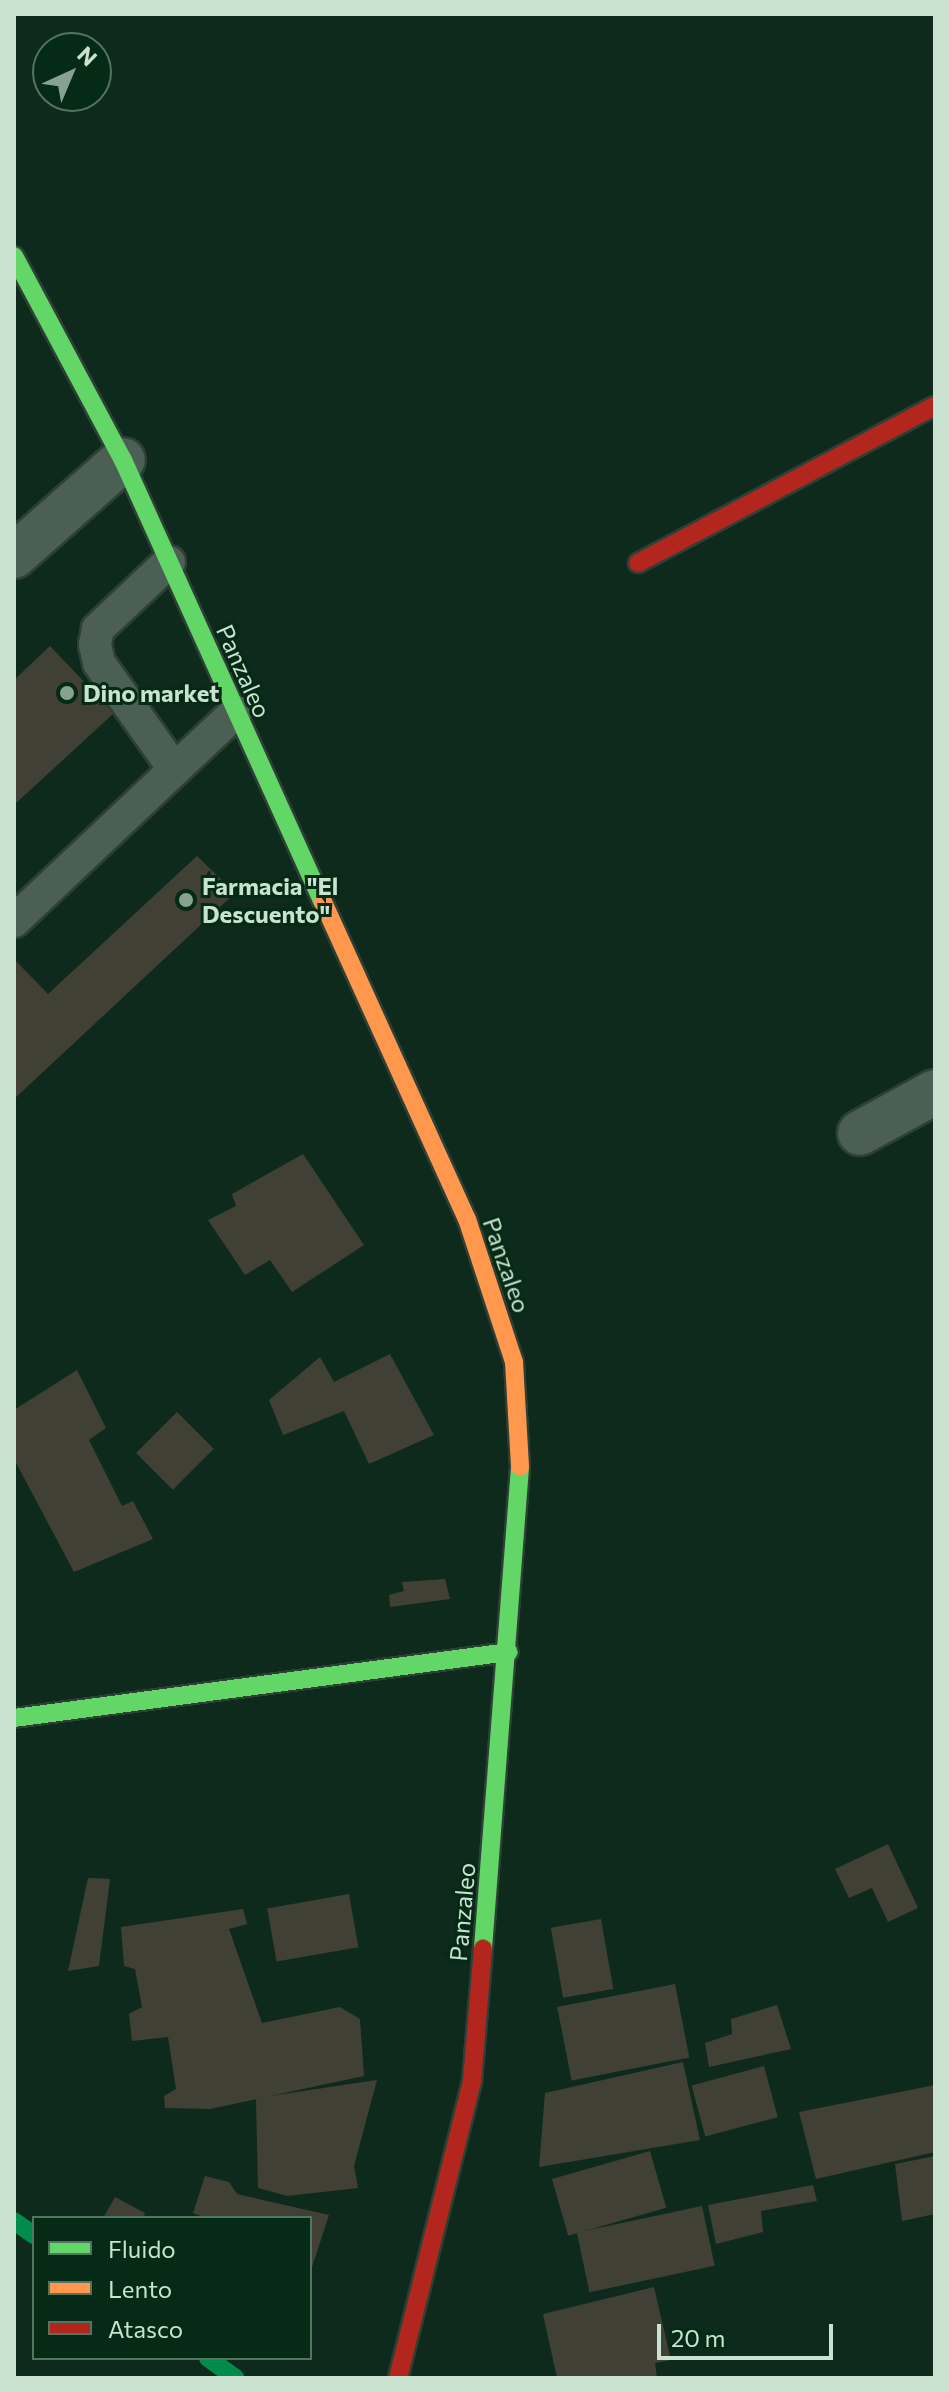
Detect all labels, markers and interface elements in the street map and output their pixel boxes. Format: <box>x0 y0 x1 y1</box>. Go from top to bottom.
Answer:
north arrow <box>32 32 112 112</box>
text: N <box>72 40 103 71</box>
street label: Panzaleo <box>211 620 277 722</box>
place label: Dino market <box>83 679 219 707</box>
marker: Dino market <box>58 684 76 702</box>
place label: Farmacia "El Descuento" <box>202 872 338 928</box>
marker: Farmacia "El Descuento" <box>177 891 195 909</box>
street label: Panzaleo <box>477 1214 537 1316</box>
street label: Panzaleo <box>443 1861 481 1963</box>
legend <box>32 2216 312 2360</box>
text: Fluido <box>108 2234 176 2263</box>
text: Lento <box>108 2274 172 2303</box>
scale bar <box>661 2308 837 2358</box>
text: Atasco <box>108 2314 183 2343</box>
text: 20 m <box>671 2323 725 2352</box>

